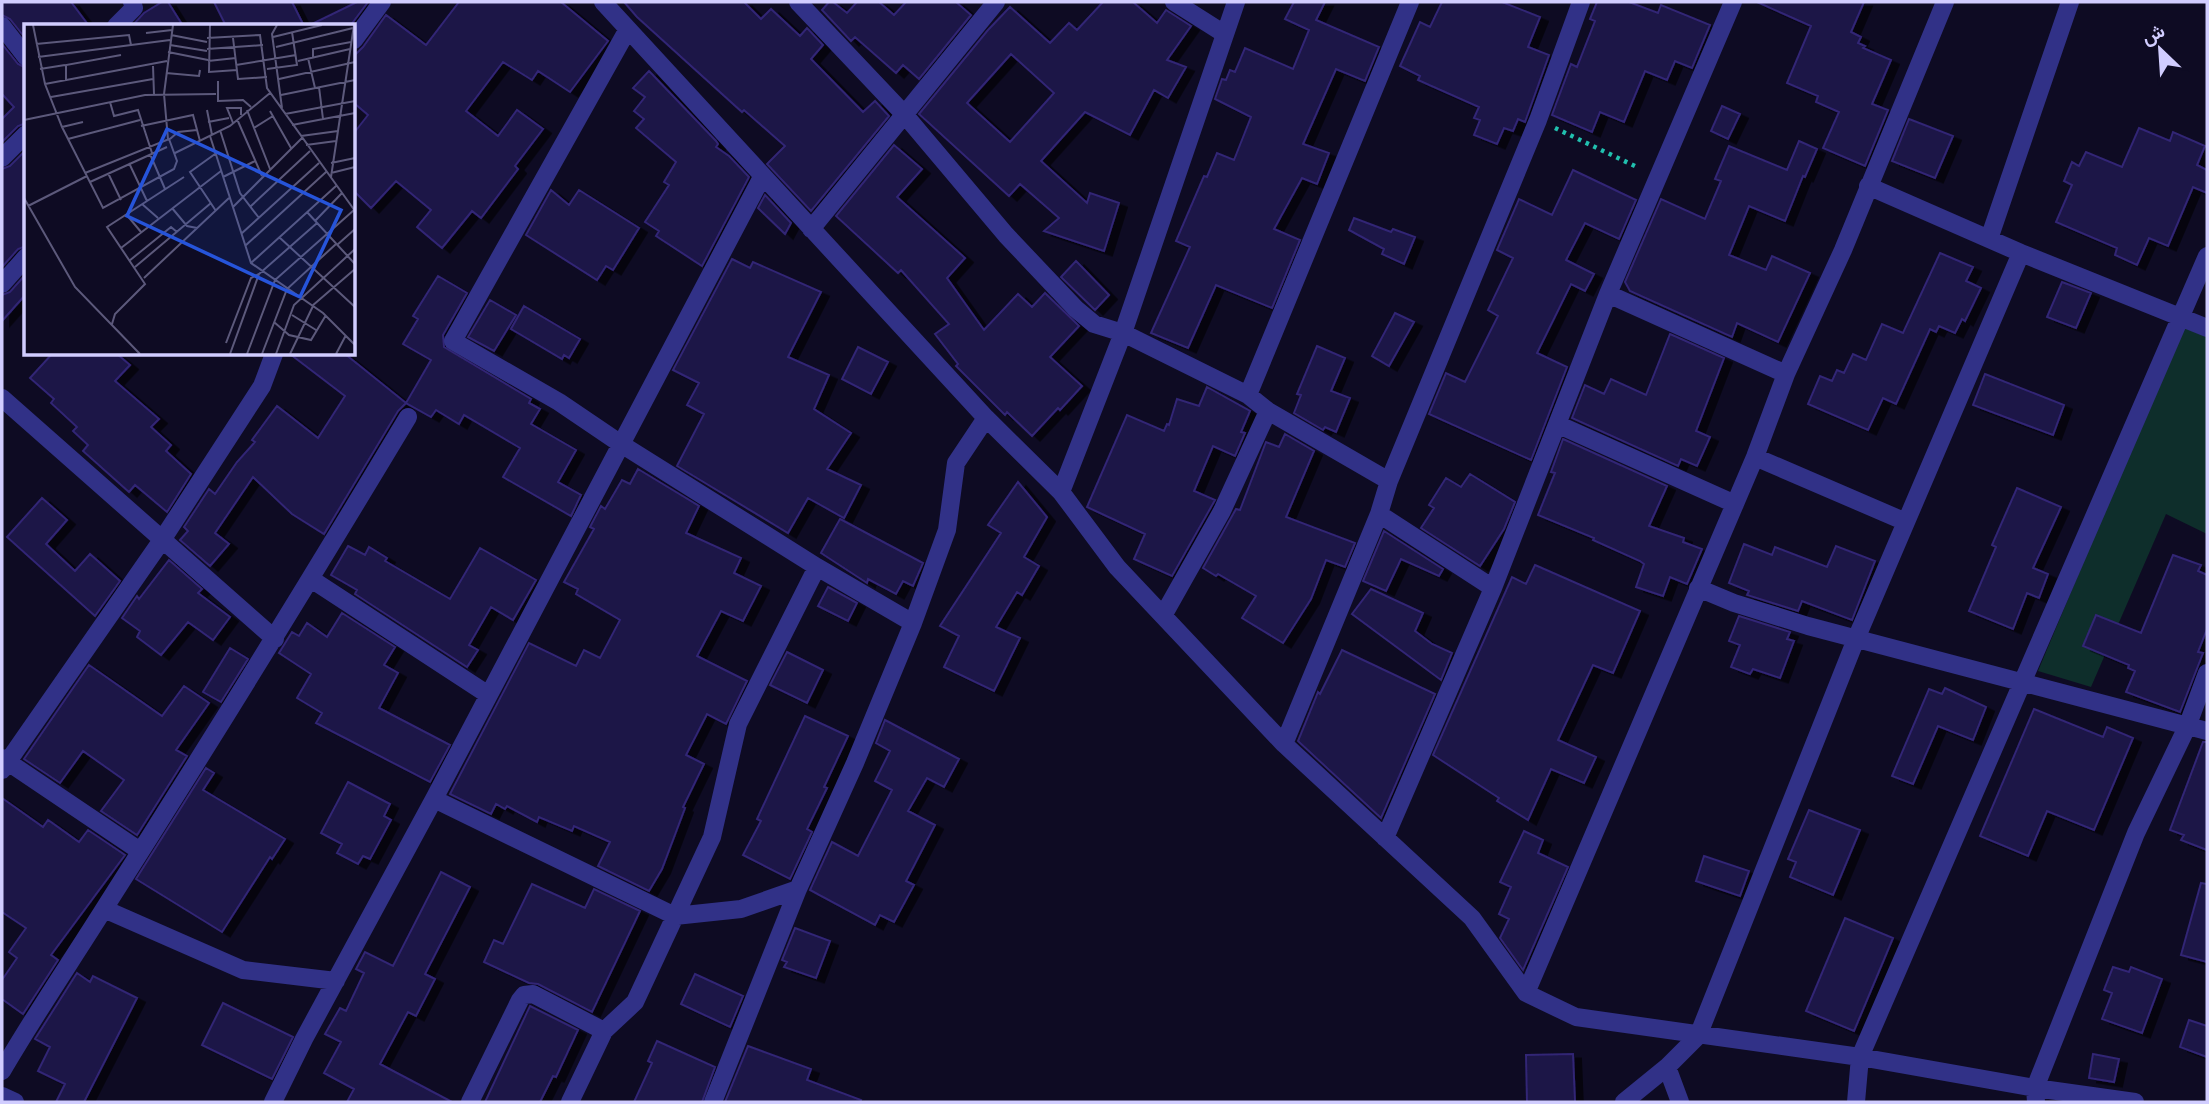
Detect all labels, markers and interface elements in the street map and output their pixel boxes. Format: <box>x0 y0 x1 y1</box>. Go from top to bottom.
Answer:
north arrow <box>2125 14 2195 84</box>
text: ش <box>2137 17 2169 50</box>
inset map <box>24 24 355 355</box>

